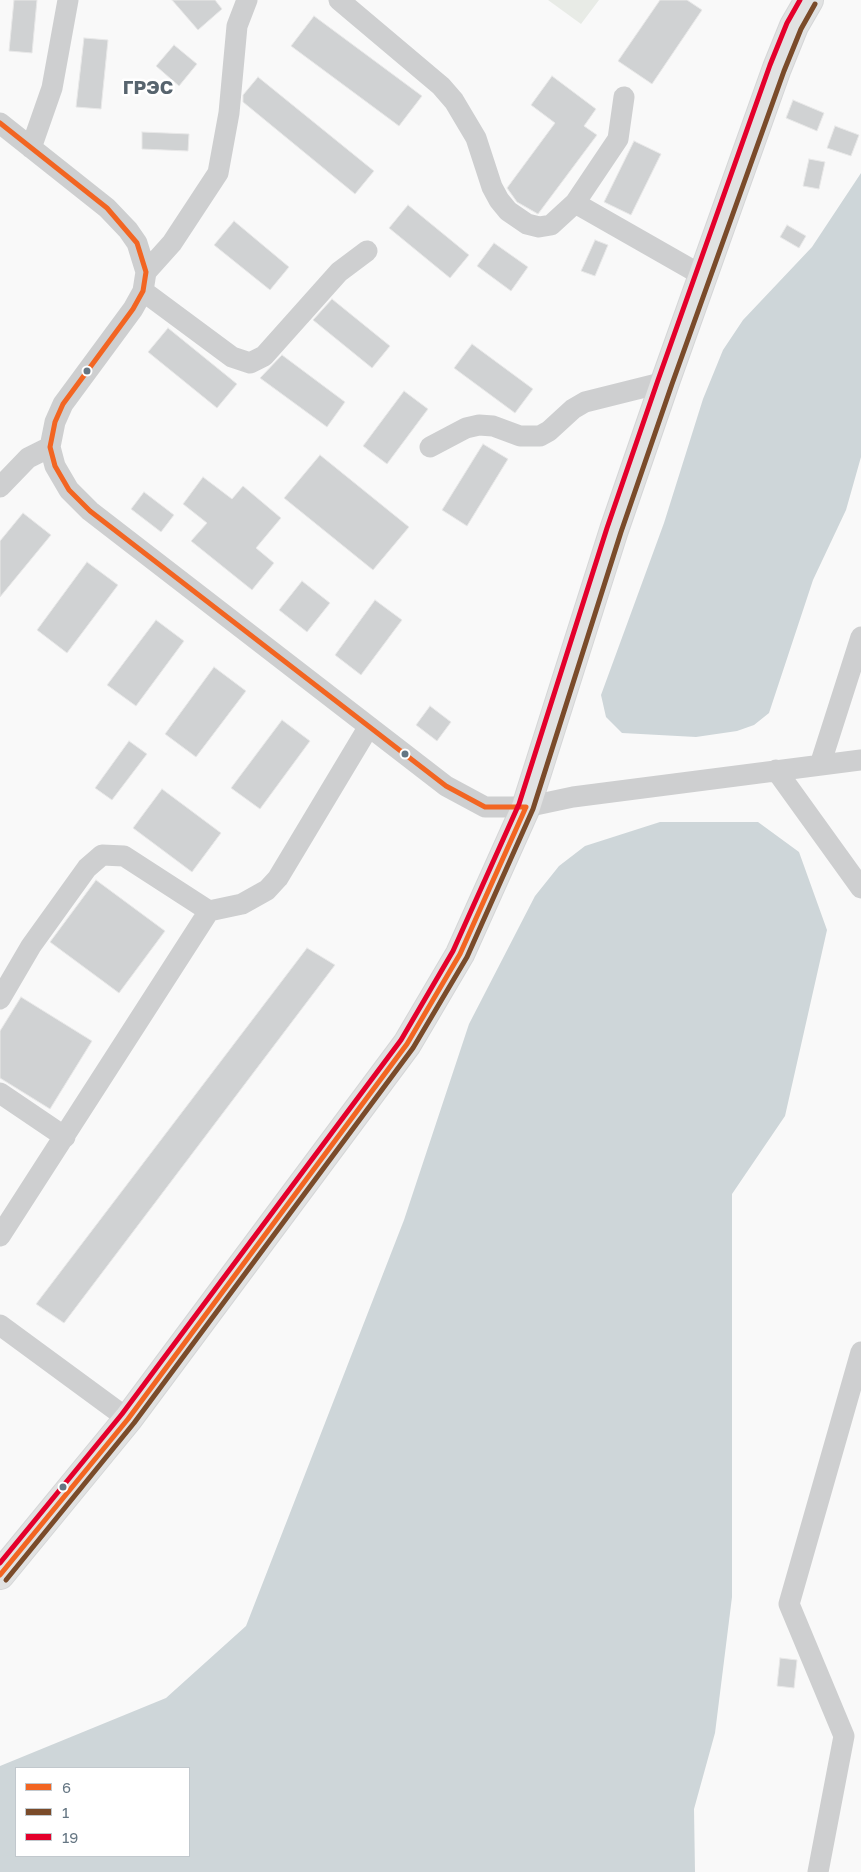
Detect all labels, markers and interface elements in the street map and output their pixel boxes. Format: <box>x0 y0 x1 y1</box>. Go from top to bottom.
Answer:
district label: ГРЭС <box>123 77 173 99</box>
unlabelled marker <box>82 366 92 376</box>
unlabelled marker <box>400 749 410 759</box>
unlabelled marker <box>58 1482 68 1492</box>
legend <box>15 1767 190 1857</box>
text: 6 <box>62 1778 71 1796</box>
text: 1 <box>62 1803 69 1821</box>
text: 19 <box>62 1828 78 1846</box>

